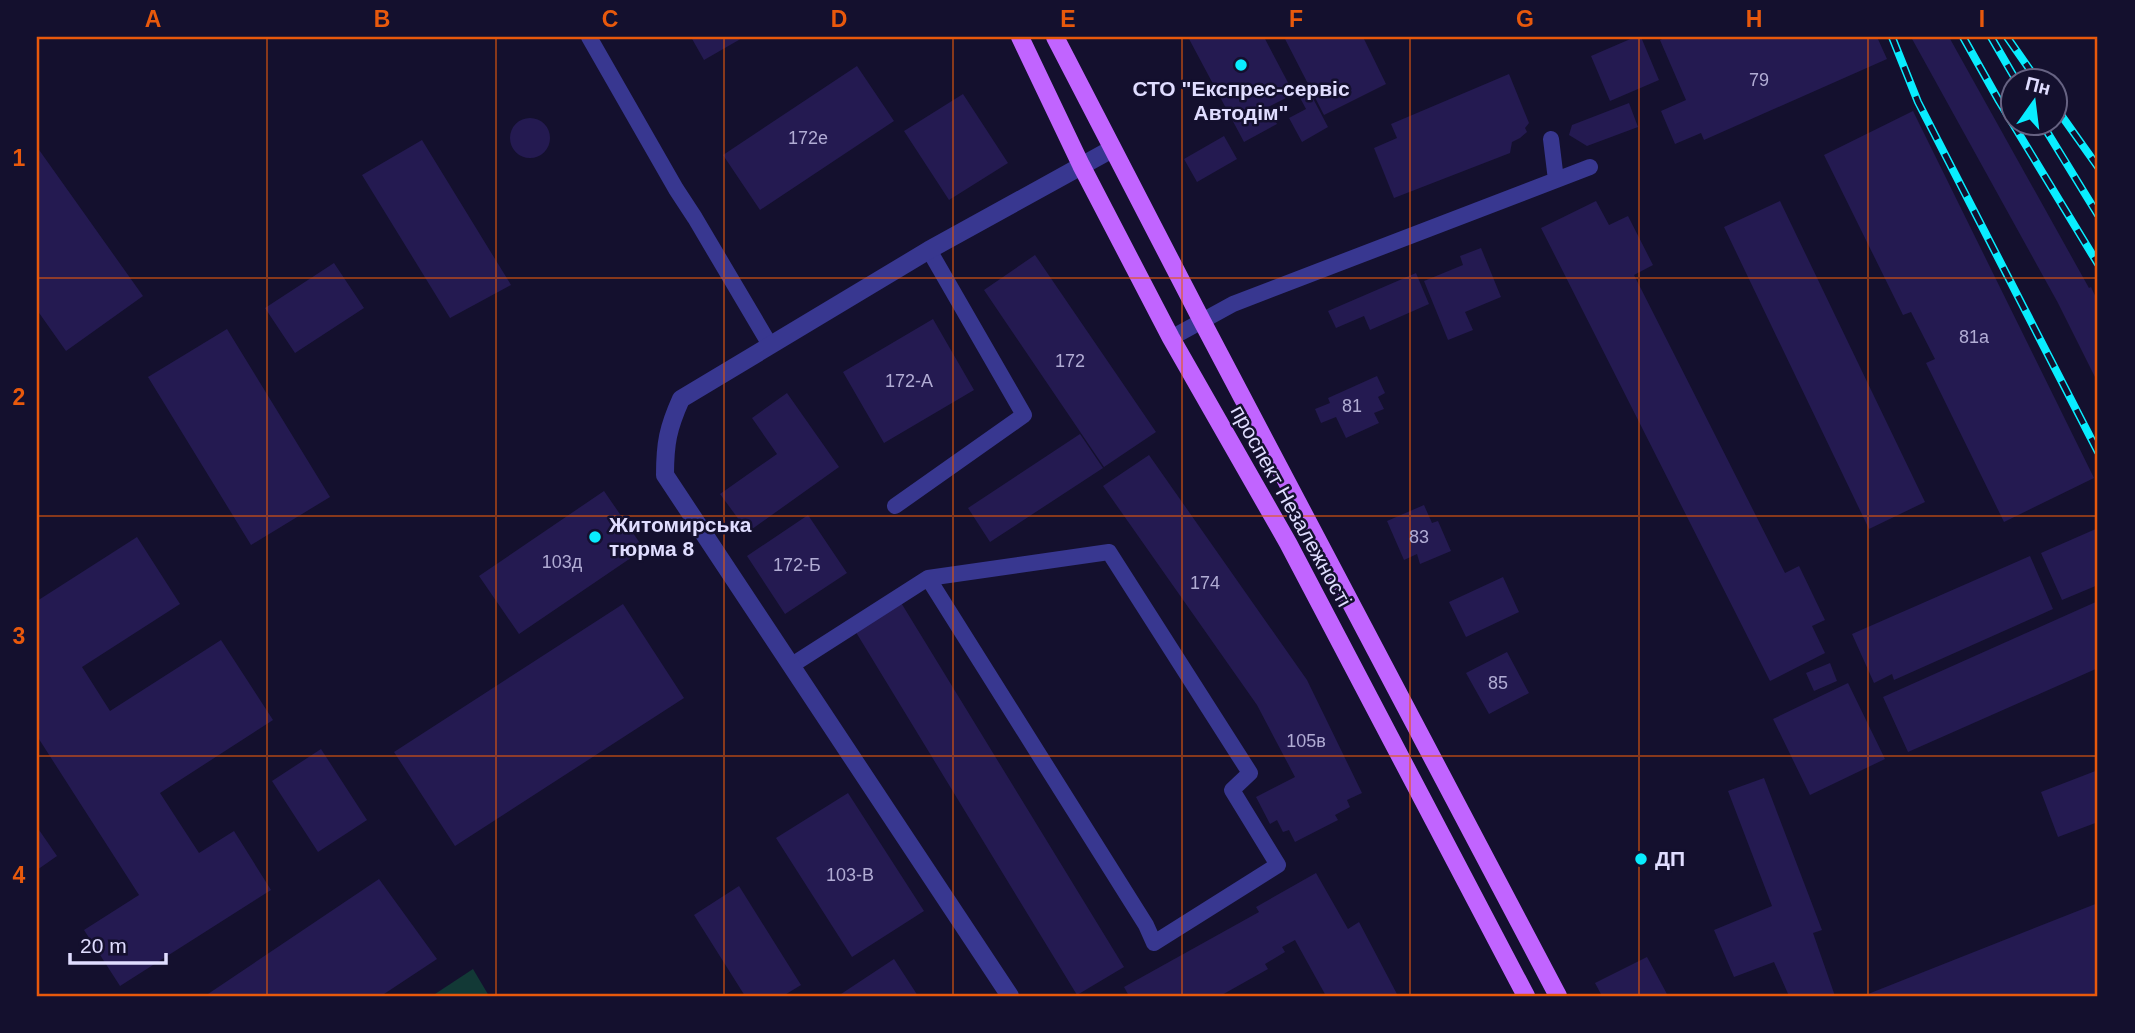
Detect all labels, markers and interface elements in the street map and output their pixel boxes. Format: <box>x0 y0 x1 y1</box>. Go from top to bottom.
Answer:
text: A <box>145 6 161 32</box>
text: B <box>374 6 390 32</box>
text: C <box>602 6 618 32</box>
text: D <box>831 6 847 32</box>
text: E <box>1060 6 1076 32</box>
text: F <box>1289 6 1303 32</box>
text: G <box>1516 6 1534 32</box>
text: H <box>1746 6 1762 32</box>
text: I <box>1979 6 1985 32</box>
marker: СТО "Експрес-сервіс Автодім" <box>1233 57 1249 73</box>
north arrow <box>1998 66 2068 136</box>
house number: 79 <box>1749 70 1769 90</box>
text: Пн <box>2023 73 2053 99</box>
place label: СТО "Експрес-сервіс Автодім" <box>1132 77 1350 124</box>
house number: 172е <box>788 128 828 148</box>
text: 1 <box>13 145 26 171</box>
house number: 81а <box>1959 327 1990 347</box>
house number: 172 <box>1055 351 1085 371</box>
house number: 172-А <box>885 371 933 391</box>
text: 2 <box>13 384 25 410</box>
house number: 81 <box>1342 396 1362 416</box>
street label: проспект Незалежності <box>1226 401 1356 610</box>
place label: Житомирська тюрма 8 <box>608 513 752 560</box>
house number: 83 <box>1409 527 1429 547</box>
marker: Житомирська тюрма 8 <box>587 529 603 545</box>
house number: 103д <box>542 552 583 572</box>
house number: 172-Б <box>773 555 821 575</box>
house number: 174 <box>1190 573 1220 593</box>
text: 3 <box>13 623 25 649</box>
house number: 85 <box>1488 673 1508 693</box>
house number: 105в <box>1286 731 1326 751</box>
place label: ДП <box>1655 847 1685 870</box>
marker: ДП <box>1633 851 1649 867</box>
text: 4 <box>13 862 26 888</box>
house number: 103-В <box>826 865 874 885</box>
scale bar <box>70 921 166 965</box>
text: 20 m <box>80 934 127 957</box>

